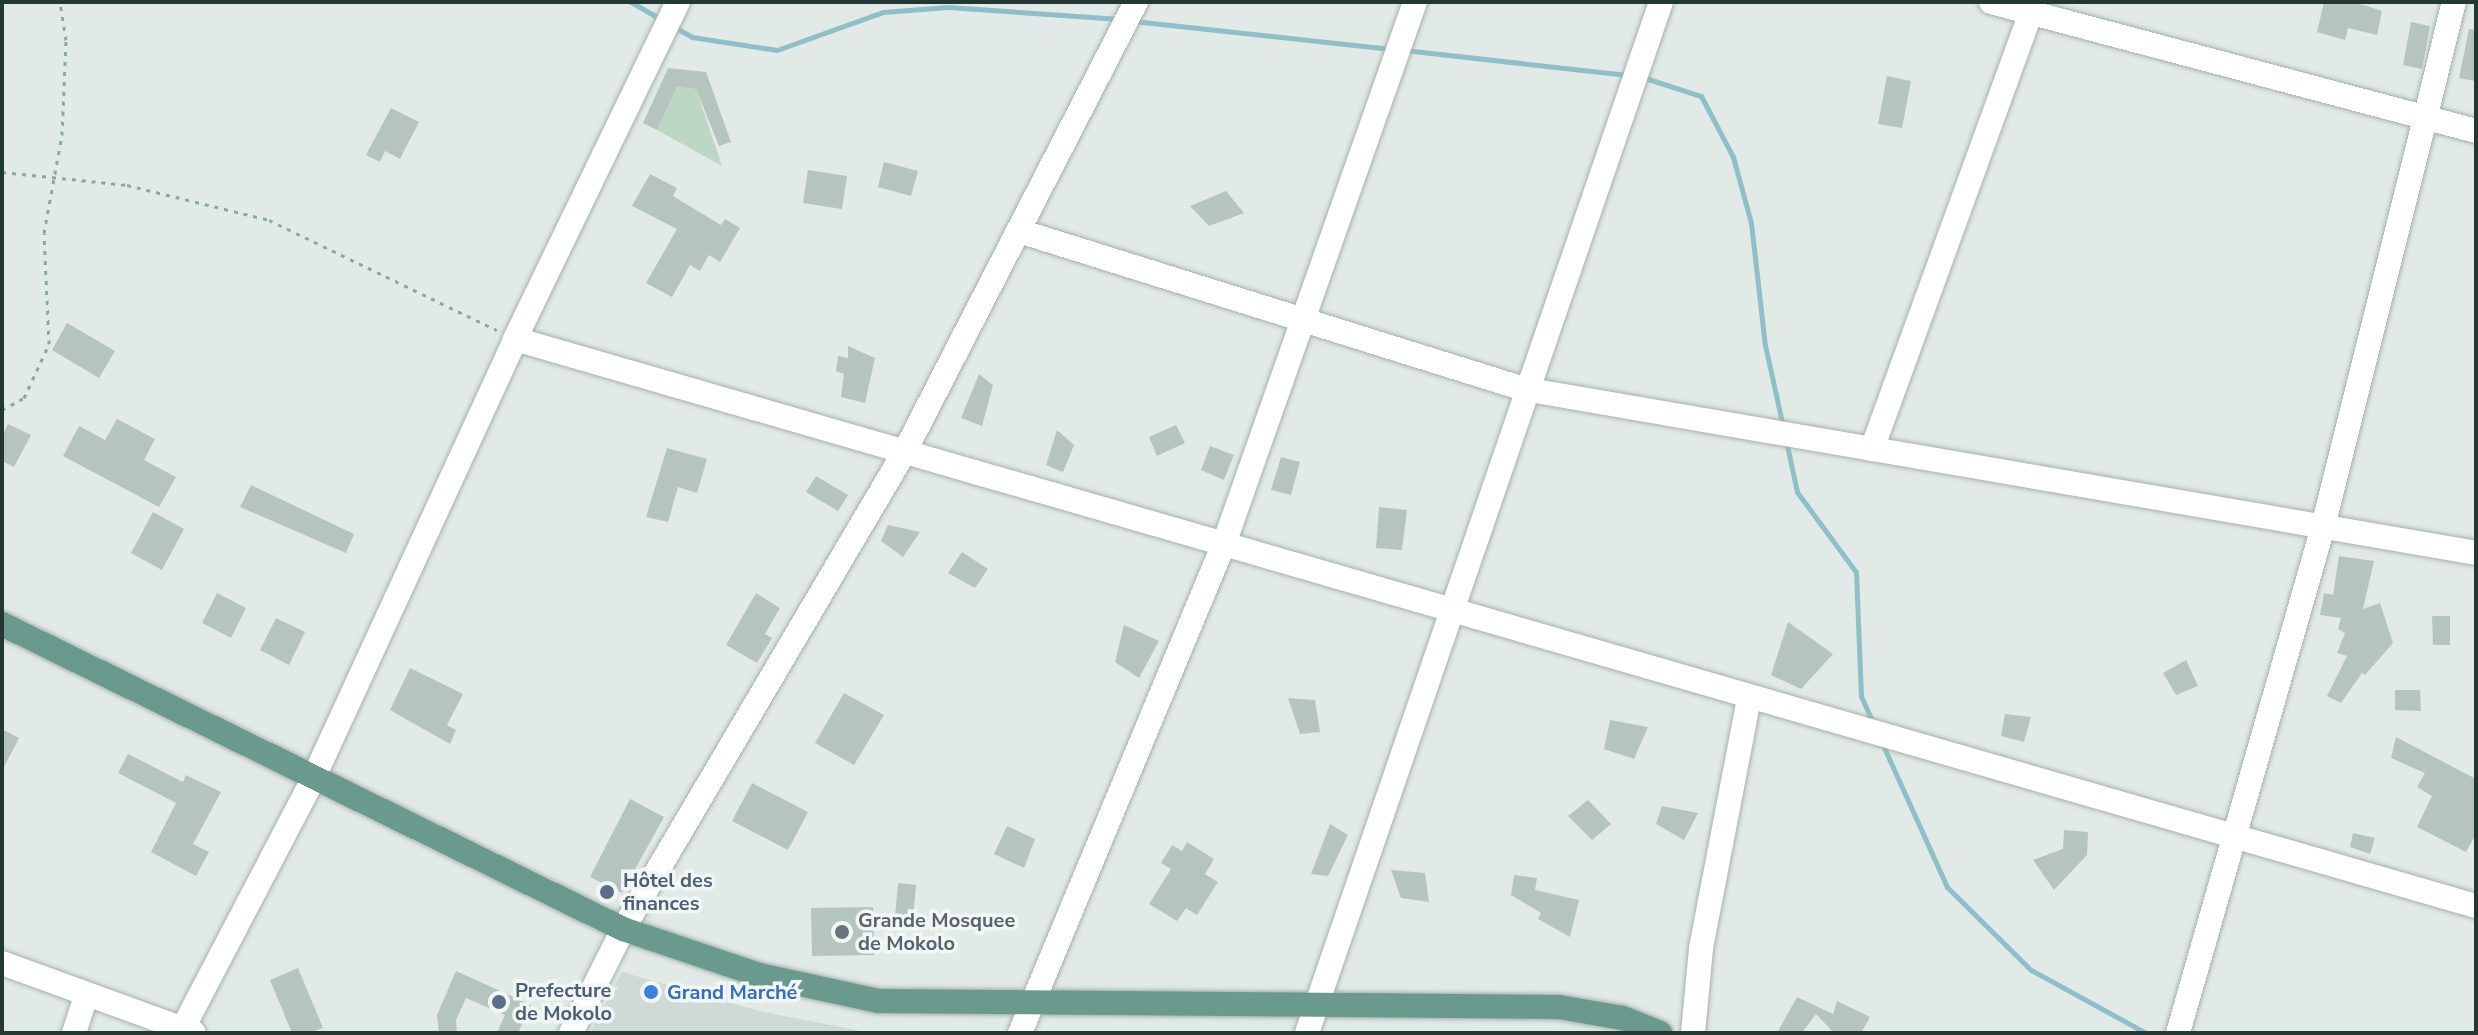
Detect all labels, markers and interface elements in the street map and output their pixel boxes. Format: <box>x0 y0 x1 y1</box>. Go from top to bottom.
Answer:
place label: Hôtel des finances <box>623 868 713 915</box>
marker: Hôtel des finances <box>598 883 616 901</box>
place label: Grande Mosquee de Mokolo <box>858 908 1015 955</box>
marker: Grande Mosquee de Mokolo <box>833 923 851 941</box>
place label: Prefecture de Mokolo <box>515 978 612 1025</box>
place label: Grand Marché <box>667 980 797 1004</box>
marker: Grand Marché <box>642 983 660 1001</box>
marker: Prefecture de Mokolo <box>490 993 508 1011</box>

